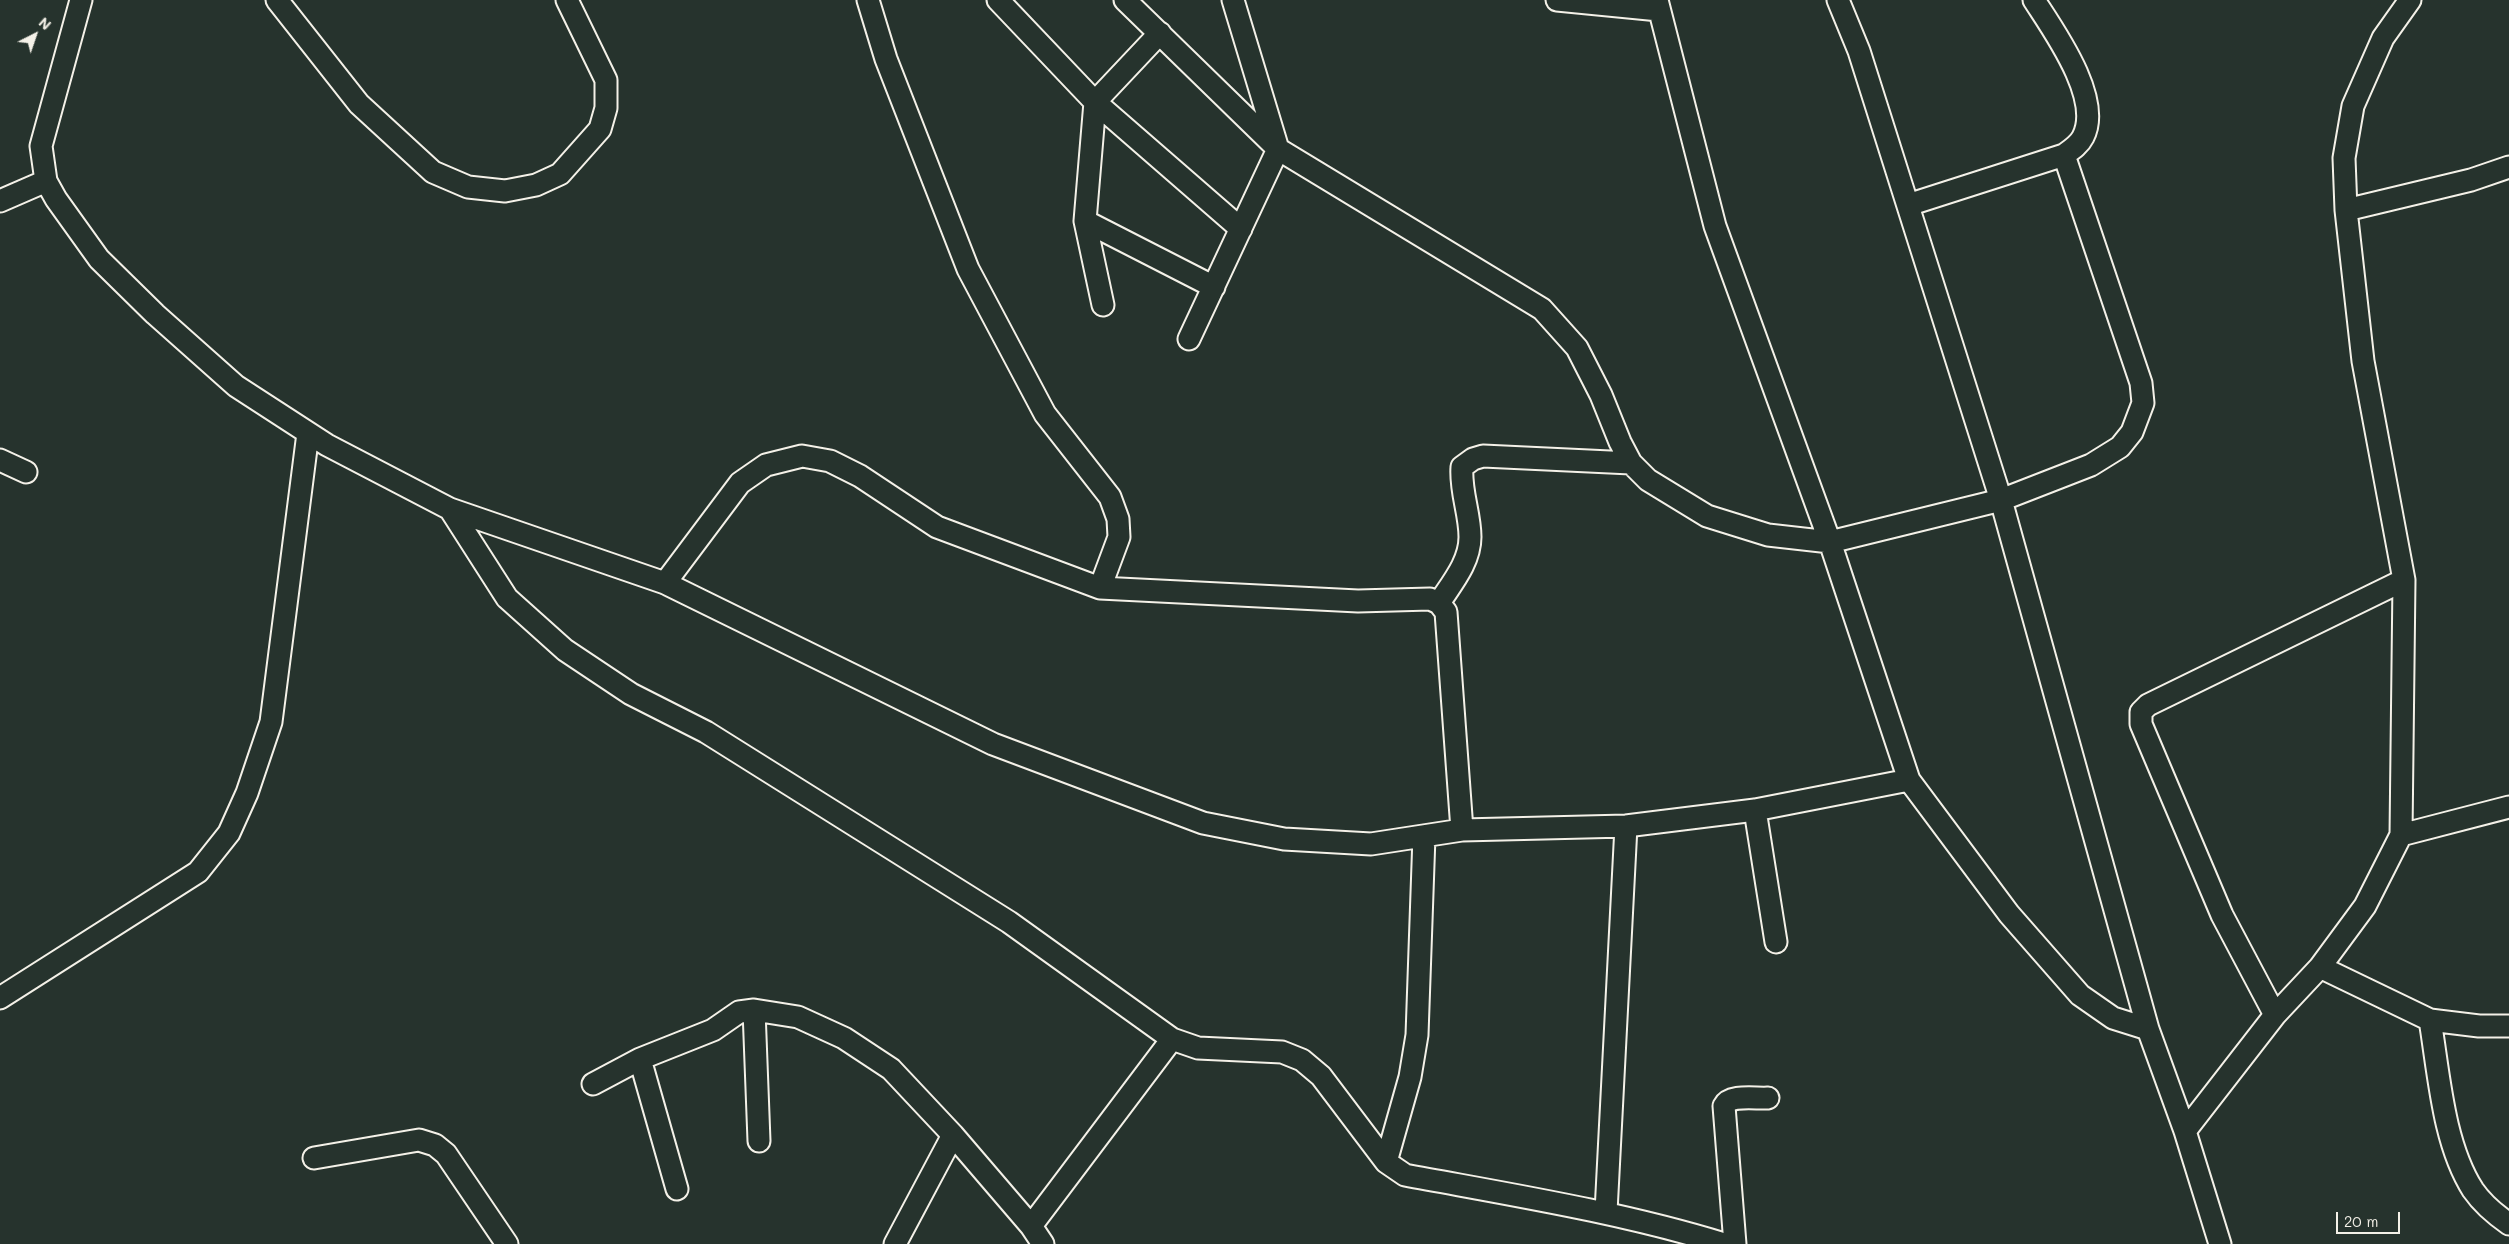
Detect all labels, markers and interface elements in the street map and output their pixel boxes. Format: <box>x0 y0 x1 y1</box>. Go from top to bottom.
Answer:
north arrow <box>10 10 60 60</box>
text: N <box>35 13 55 34</box>
scale bar <box>2339 1202 2403 1234</box>
text: 20 m <box>2344 1211 2378 1231</box>

